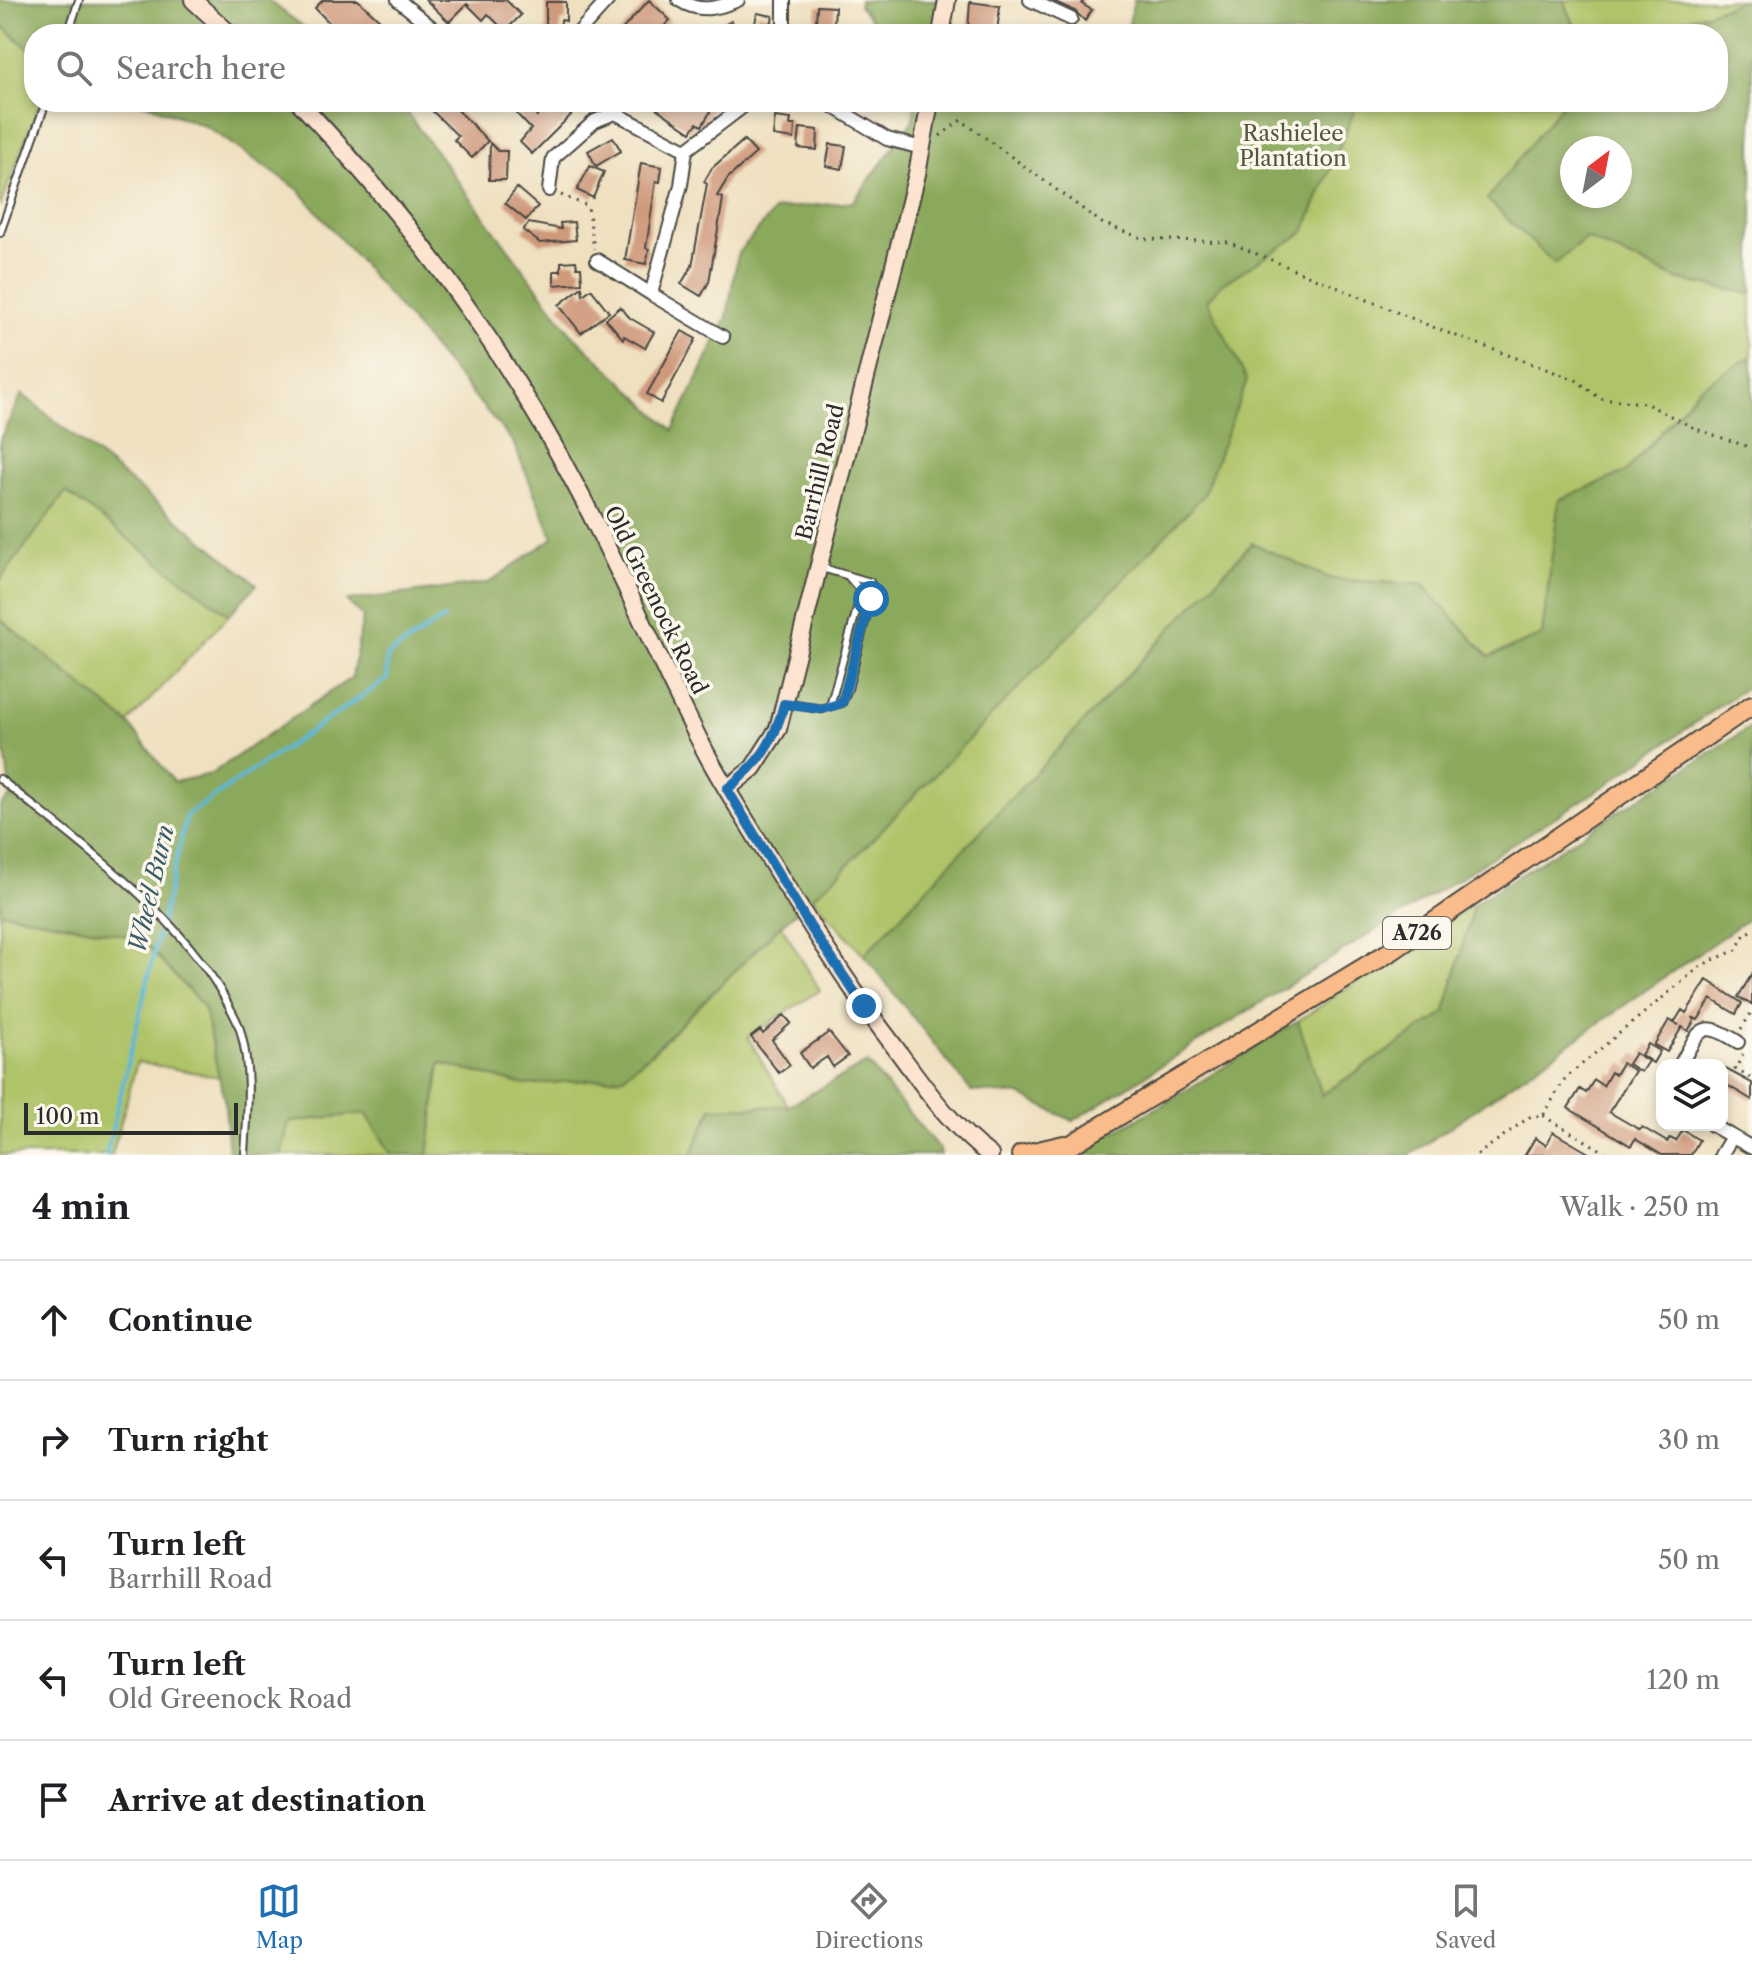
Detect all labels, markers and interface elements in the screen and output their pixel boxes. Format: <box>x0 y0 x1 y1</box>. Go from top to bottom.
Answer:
search box <box>24 24 1728 112</box>
icon: search <box>52 46 96 90</box>
text: Search here <box>116 50 286 87</box>
park label: Rashielee Plantation <box>1239 120 1347 172</box>
north arrow <box>1560 136 1632 208</box>
street label: Barrhill Road <box>790 401 850 543</box>
street label: Old Greenock Road <box>599 501 713 699</box>
route start <box>853 581 889 617</box>
water label: Wheel Burn <box>122 822 180 956</box>
road number: A726 <box>1383 917 1451 949</box>
route end <box>846 988 882 1024</box>
map controls <box>1656 1059 1728 1131</box>
button: layers <box>1656 1059 1728 1131</box>
scale bar <box>24 1099 238 1135</box>
text: 100 m <box>36 1103 99 1130</box>
text: 4 min <box>32 1186 130 1228</box>
text: Walk · 250 m <box>1560 1191 1720 1223</box>
icon: ahead <box>32 1298 76 1342</box>
text: Continue <box>108 1302 253 1339</box>
text: 50 m <box>1658 1304 1720 1336</box>
icon: right <box>32 1418 76 1462</box>
text: Turn right <box>108 1422 268 1459</box>
text: 30 m <box>1658 1424 1720 1456</box>
text: Turn left <box>108 1526 245 1563</box>
icon: left <box>32 1538 76 1582</box>
text: 50 m <box>1658 1544 1720 1576</box>
text: Barrhill Road <box>108 1563 273 1595</box>
text: Turn left <box>108 1646 245 1683</box>
icon: left <box>32 1658 76 1702</box>
text: 120 m <box>1646 1664 1720 1696</box>
text: Old Greenock Road <box>108 1683 352 1715</box>
icon: arrive <box>32 1778 76 1822</box>
text: Arrive at destination <box>108 1782 426 1819</box>
tab: Map <box>256 1879 303 1954</box>
tab: Directions <box>815 1879 923 1954</box>
tab: Saved <box>1435 1879 1496 1954</box>

